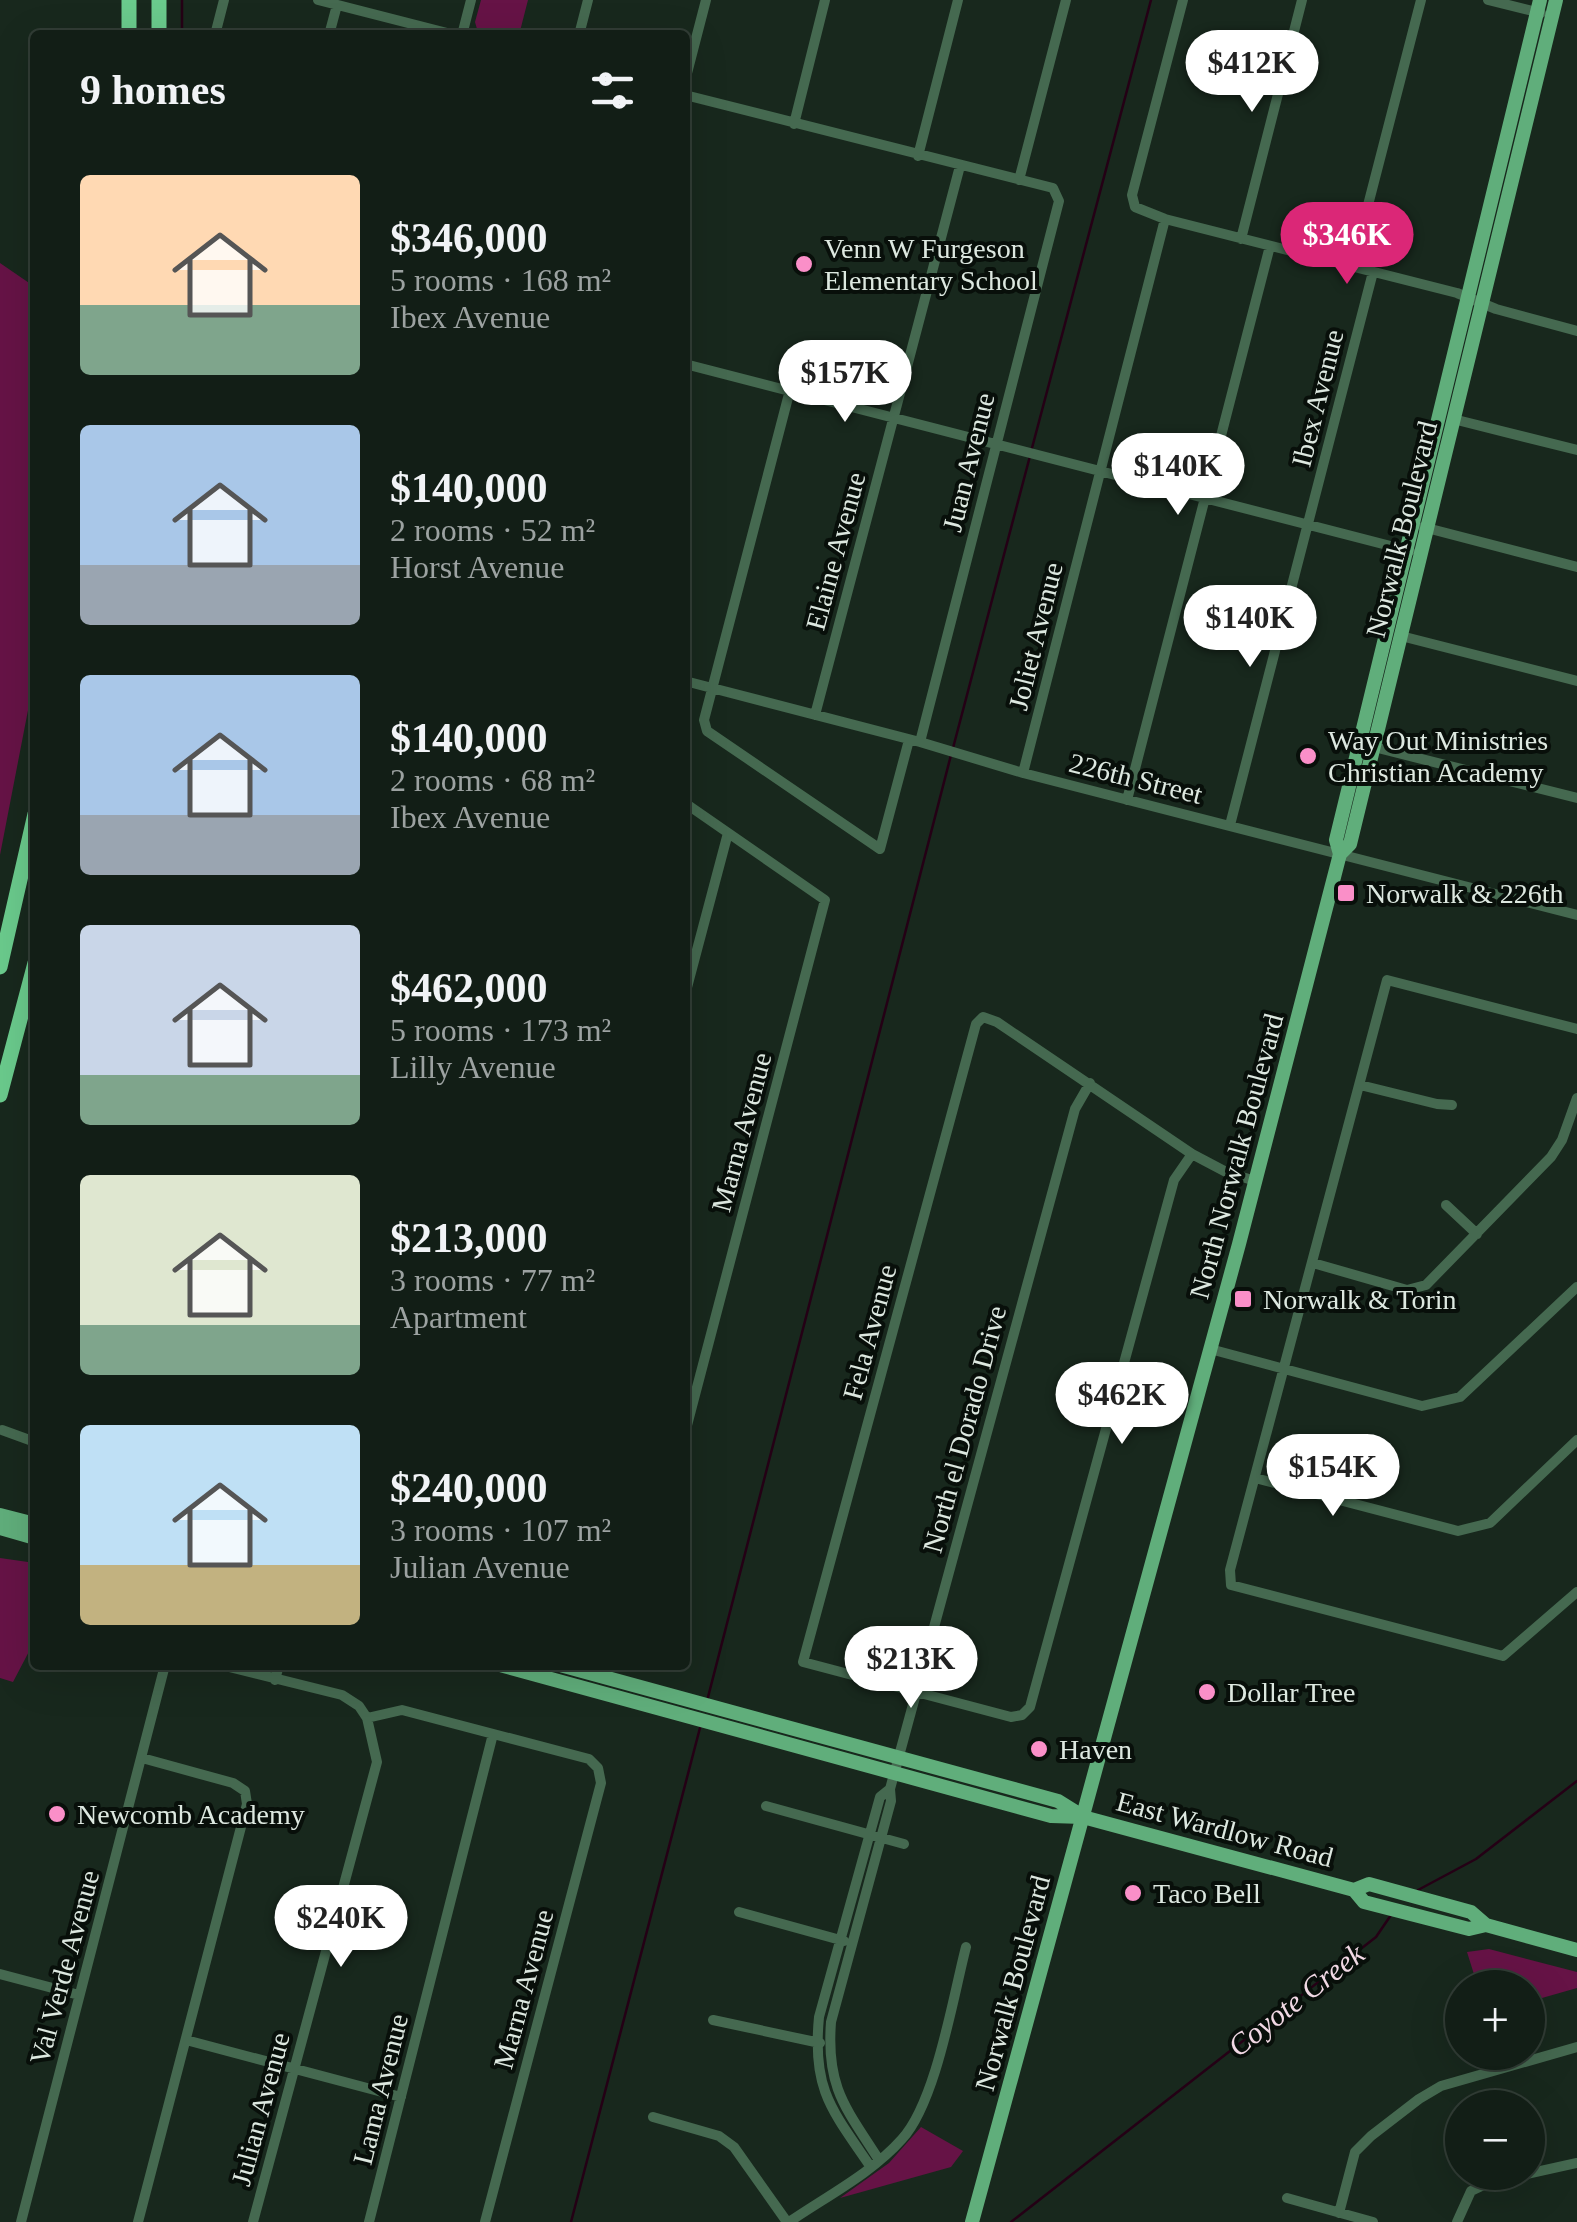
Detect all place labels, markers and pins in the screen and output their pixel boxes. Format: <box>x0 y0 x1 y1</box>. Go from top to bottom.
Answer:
pin: $412K <box>1182 30 1322 115</box>
pin: $346K <box>1277 202 1417 287</box>
place label: Venn W Furgeson Elementary School <box>824 233 1038 296</box>
marker: Venn W Furgeson Elementary School <box>793 253 815 275</box>
pin: $157K <box>775 340 915 425</box>
pin: $140K <box>1108 433 1248 518</box>
pin: $140K <box>1180 585 1320 670</box>
place label: Way Out Ministries Christian Academy <box>1328 725 1548 788</box>
marker: Way Out Ministries Christian Academy <box>1297 745 1319 767</box>
place label: Norwalk & 226th <box>1366 878 1564 909</box>
marker: Norwalk & 226th <box>1335 882 1357 904</box>
place label: Norwalk & Torin <box>1263 1284 1457 1315</box>
marker: Norwalk & Torin <box>1232 1288 1254 1310</box>
pin: $462K <box>1052 1362 1192 1447</box>
pin: $154K <box>1263 1434 1403 1519</box>
pin: $213K <box>841 1626 981 1711</box>
place label: Dollar Tree <box>1227 1677 1355 1708</box>
marker: Dollar Tree <box>1196 1681 1218 1703</box>
place label: Haven <box>1059 1734 1132 1765</box>
marker: Haven <box>1028 1738 1050 1760</box>
place label: Newcomb Academy <box>77 1799 305 1830</box>
marker: Newcomb Academy <box>46 1803 68 1825</box>
place label: Taco Bell <box>1153 1878 1261 1909</box>
marker: Taco Bell <box>1122 1882 1144 1904</box>
pin: $240K <box>271 1885 411 1970</box>

